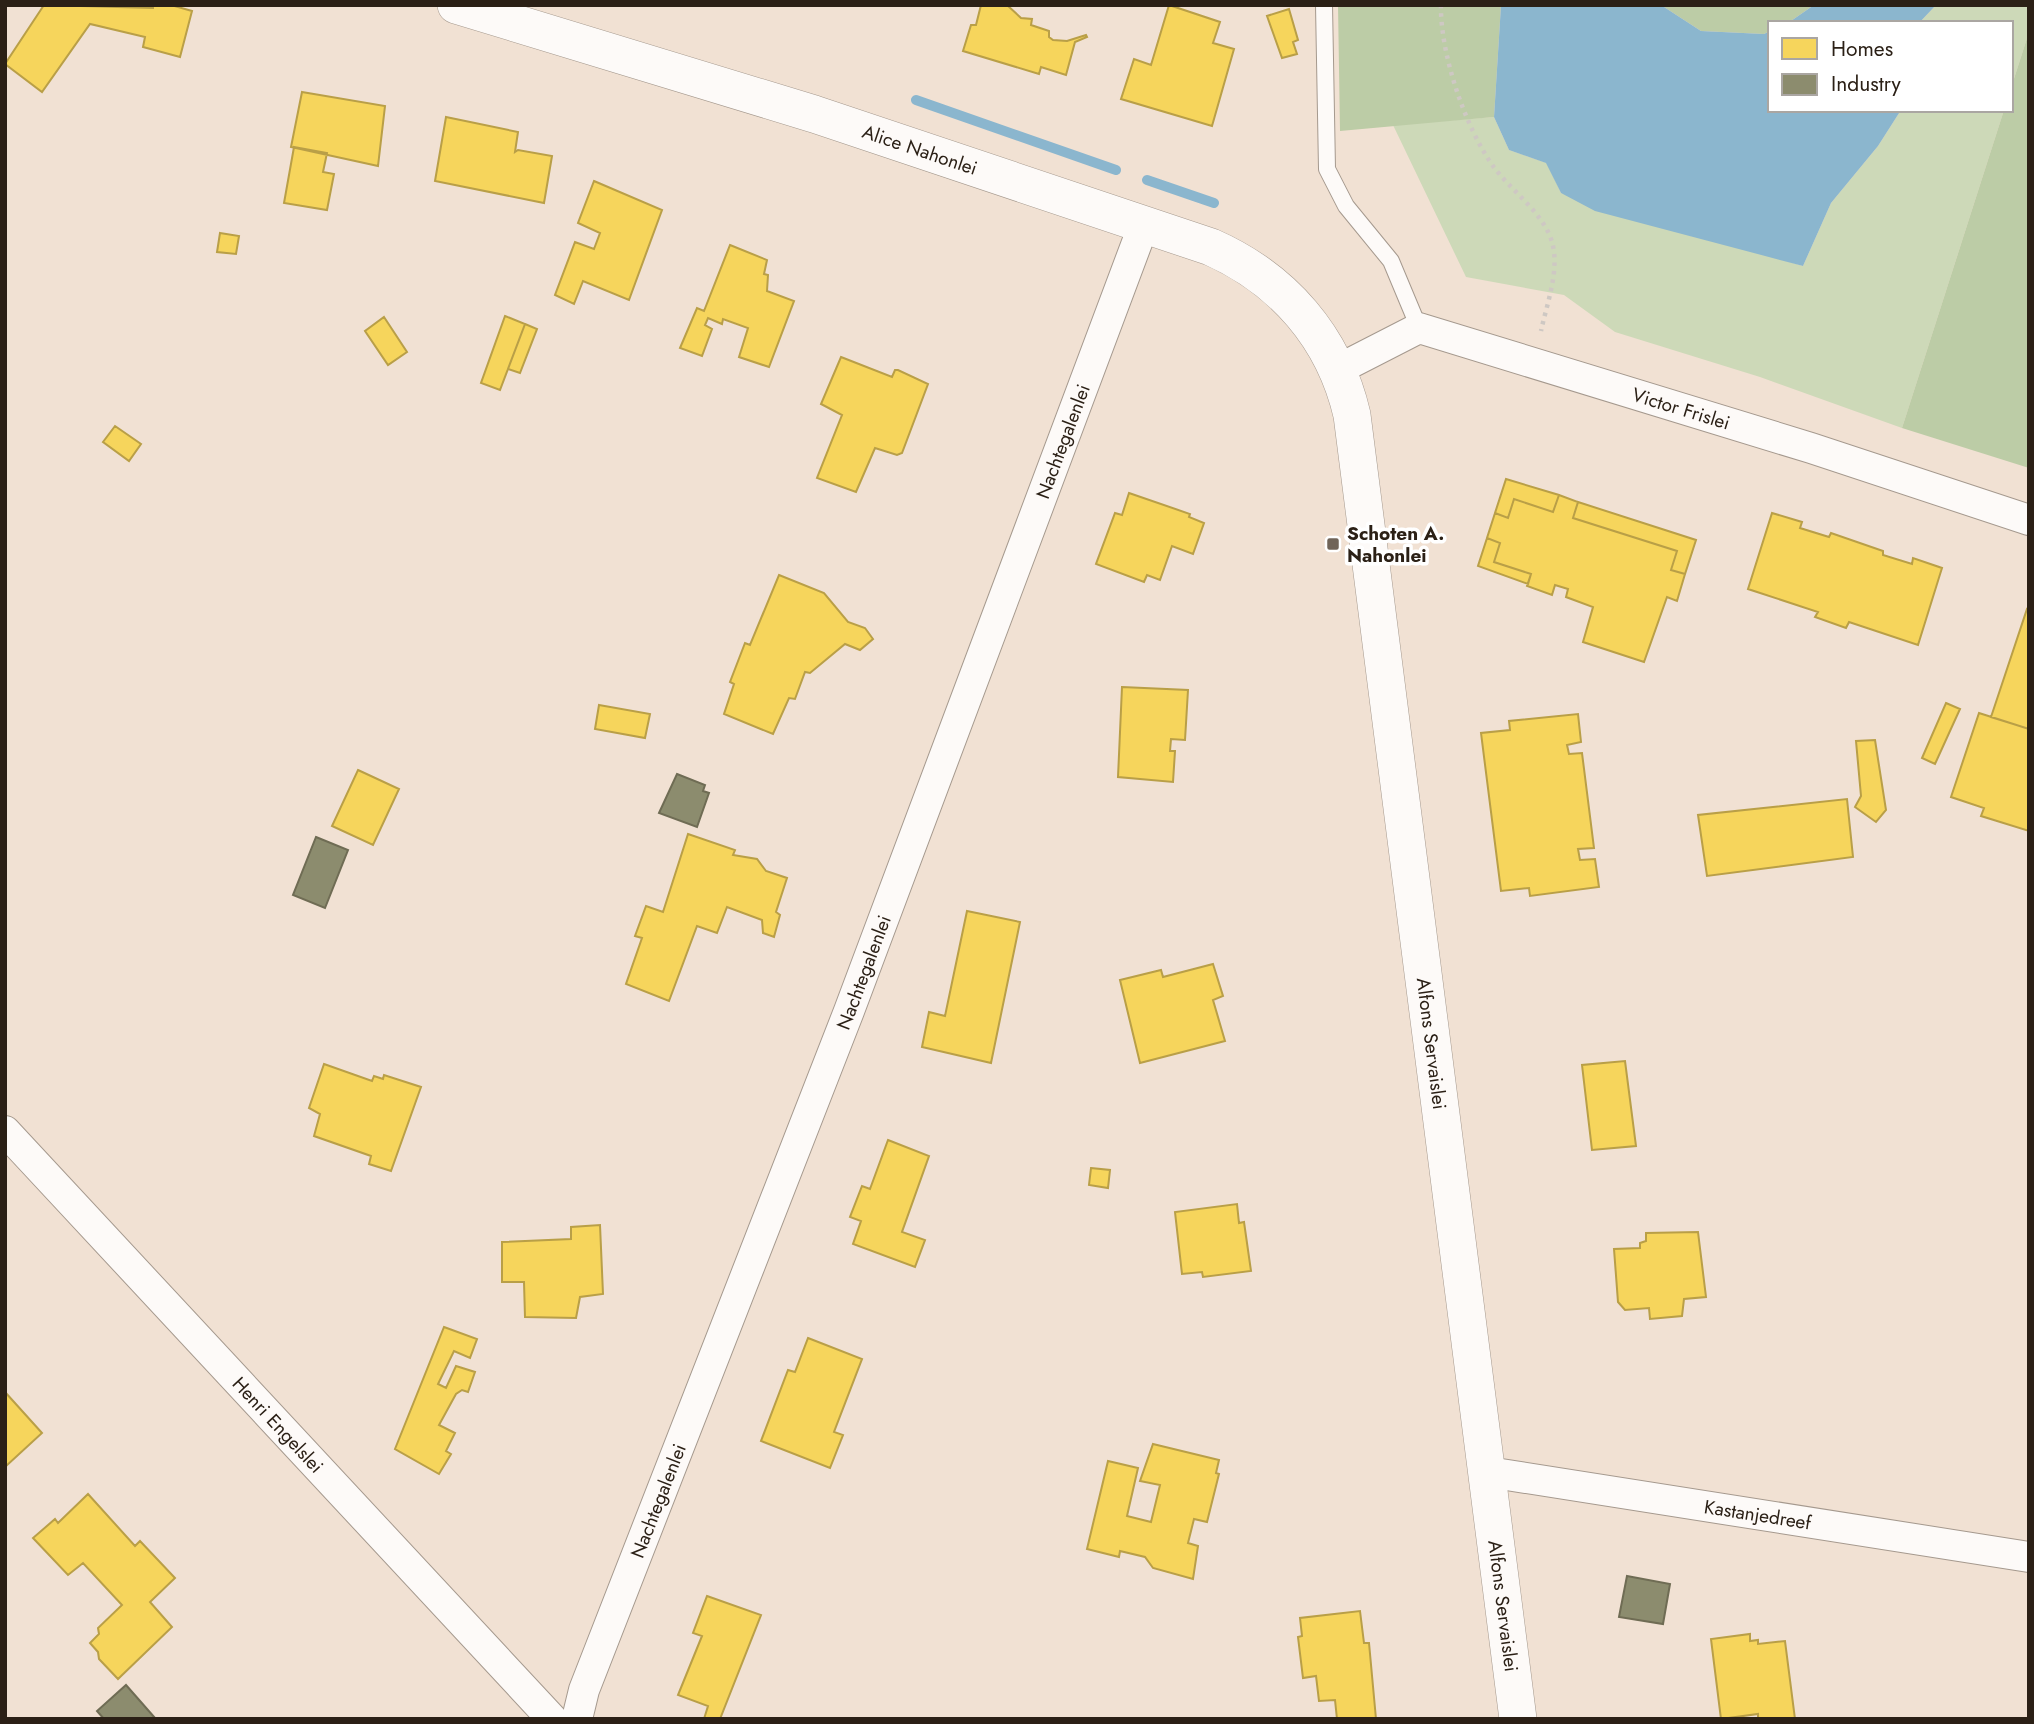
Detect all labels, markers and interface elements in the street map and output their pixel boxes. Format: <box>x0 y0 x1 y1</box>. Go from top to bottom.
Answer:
legend <box>1768 21 2013 112</box>
text: Homes <box>1831 34 1893 64</box>
text: Industry <box>1831 69 1902 99</box>
street label: Alice Nahonlei <box>859 118 981 181</box>
street label: Nachtegalenlei <box>1029 380 1096 503</box>
street label: Victor Frislei <box>1629 381 1733 436</box>
place label: Schoten A. Nahonlei <box>1347 520 1445 569</box>
marker: Schoten A. Nahonlei <box>1325 536 1341 552</box>
street label: Nachtegalenlei <box>830 911 897 1034</box>
street label: Alfons Servaislei <box>1410 976 1454 1111</box>
street label: Henri Engelslei <box>226 1370 330 1479</box>
street label: Nachtegalenlei <box>623 1440 692 1562</box>
street label: Kastanjedreef <box>1702 1493 1814 1536</box>
street label: Alfons Servaislei <box>1482 1538 1525 1673</box>

